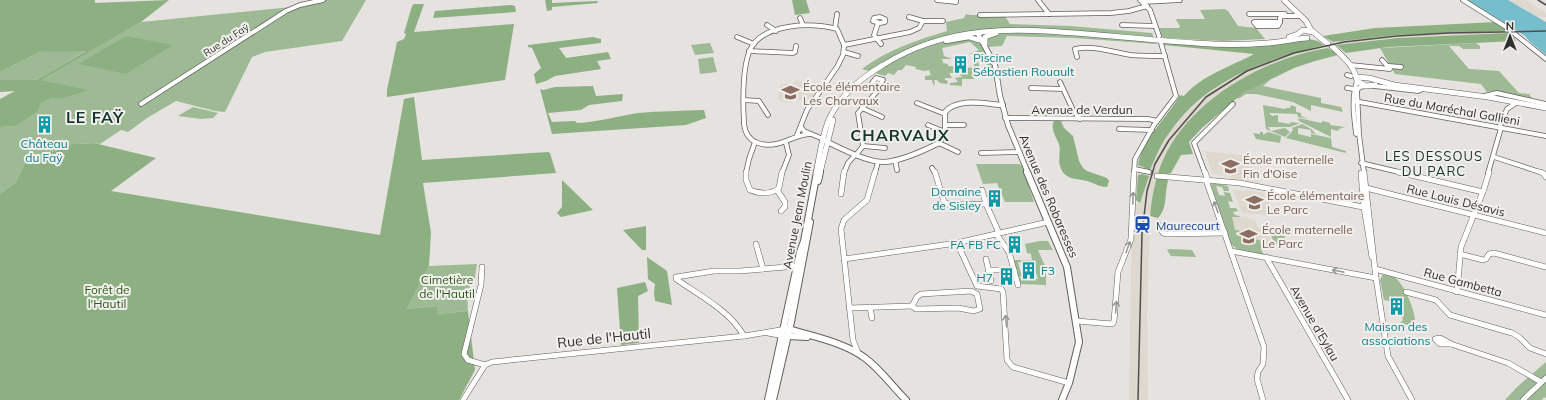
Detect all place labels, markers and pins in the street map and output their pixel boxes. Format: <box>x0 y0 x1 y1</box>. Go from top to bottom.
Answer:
place label: Piscine Sébastien Rouault <box>973 50 1074 79</box>
building icon: Piscine Sébastien Rouault <box>950 54 970 74</box>
place label: École élémentaire Les Charvaux <box>803 79 900 108</box>
school or university icon: École élémentaire Les Charvaux <box>780 83 800 103</box>
building icon: Château du Faÿ <box>34 114 54 134</box>
place label: Château du Faÿ <box>20 136 68 165</box>
place label: École maternelle Fin d'Oise <box>1243 152 1334 181</box>
school or university icon: École maternelle Fin d'Oise <box>1220 156 1240 176</box>
place label: Domaine de Sisley <box>931 184 982 213</box>
building icon: Domaine de Sisley <box>984 188 1004 208</box>
place label: École élémentaire Le Parc <box>1267 188 1364 217</box>
school or university icon: École élémentaire Le Parc <box>1244 192 1264 212</box>
station icon: Maurecourt <box>1133 215 1153 235</box>
place label: Maurecourt <box>1156 218 1220 233</box>
place label: École maternelle Le Parc <box>1262 222 1353 251</box>
school or university icon: École maternelle Le Parc <box>1239 226 1259 246</box>
building icon: FA FB FC <box>1004 234 1024 254</box>
place label: FA FB FC <box>950 237 1001 252</box>
building icon: F3 <box>1018 260 1038 280</box>
place label: F3 <box>1041 263 1055 278</box>
building icon: H7 <box>996 267 1016 287</box>
place label: H7 <box>977 270 993 285</box>
building icon: Maison des associations <box>1386 297 1406 317</box>
place label: Maison des associations <box>1362 319 1430 348</box>

